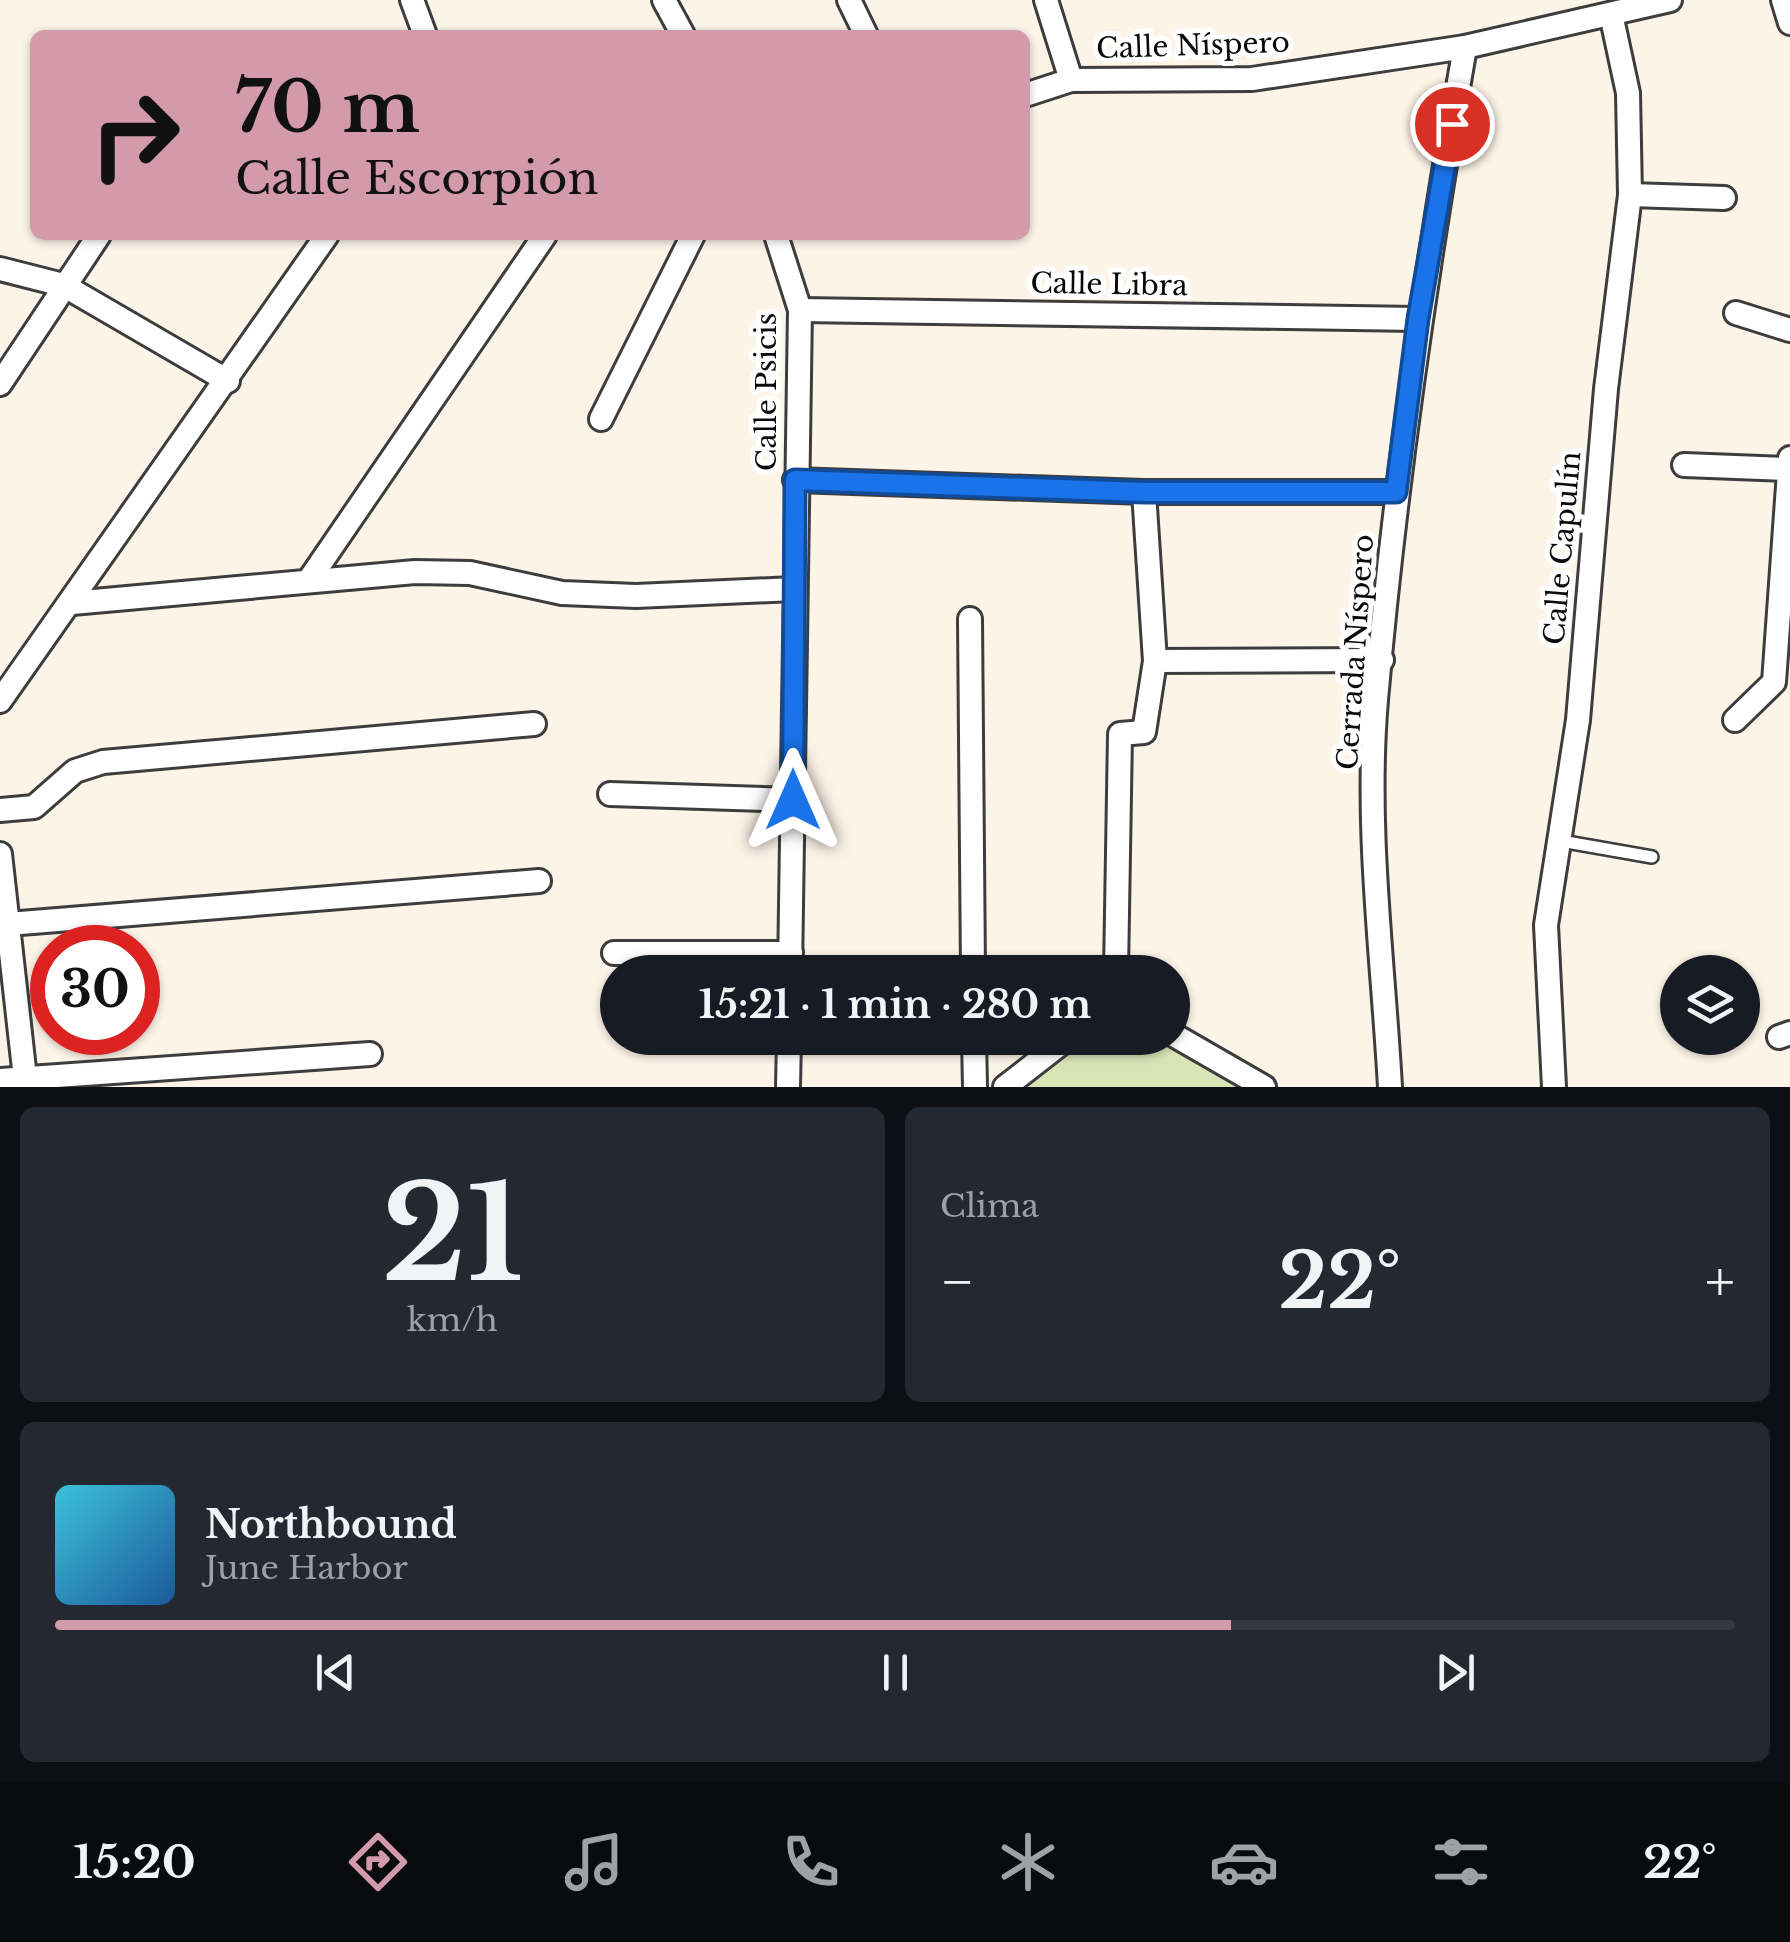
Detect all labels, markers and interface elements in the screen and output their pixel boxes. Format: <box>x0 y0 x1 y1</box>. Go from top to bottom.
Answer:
street label: Calle Níspero <box>1096 25 1290 66</box>
text: 70 m <box>235 64 420 151</box>
icon: right <box>70 70 200 200</box>
pin <box>1410 82 1495 167</box>
icon: arrive <box>1425 97 1480 152</box>
text: Calle Escorpión <box>235 150 598 206</box>
street label: Calle Libra <box>1030 266 1188 303</box>
street label: Calle Psicis <box>749 313 784 471</box>
street label: Calle Capulín <box>1537 450 1588 646</box>
street label: Cerrada Níspero <box>1330 533 1381 771</box>
position arrow <box>741 748 845 852</box>
speed limit sign: 30 <box>30 925 160 1055</box>
map controls <box>1660 955 1760 1055</box>
button: layers <box>1660 955 1760 1055</box>
text: 15:21 · 1 min · 280 m <box>699 981 1091 1028</box>
text: 21 <box>382 1154 523 1315</box>
text: Clima <box>940 1186 1039 1226</box>
text: 22° <box>1278 1235 1401 1328</box>
text: − <box>940 1248 975 1316</box>
text: + <box>1705 1248 1735 1316</box>
text: km/h <box>407 1300 498 1340</box>
text: Northbound <box>205 1501 457 1548</box>
text: June Harbor <box>205 1548 408 1588</box>
icon: previous <box>308 1645 363 1700</box>
icon: pause <box>868 1645 923 1700</box>
icon: next <box>1428 1645 1483 1700</box>
icon: directions <box>343 1827 413 1897</box>
icon: music <box>559 1827 629 1897</box>
icon: phone <box>776 1827 846 1897</box>
icon: climate <box>993 1827 1063 1897</box>
icon: car <box>1209 1827 1279 1897</box>
icon: filters <box>1426 1827 1496 1897</box>
text: 15:20 <box>73 1834 196 1890</box>
text: 22° <box>1643 1834 1717 1890</box>

